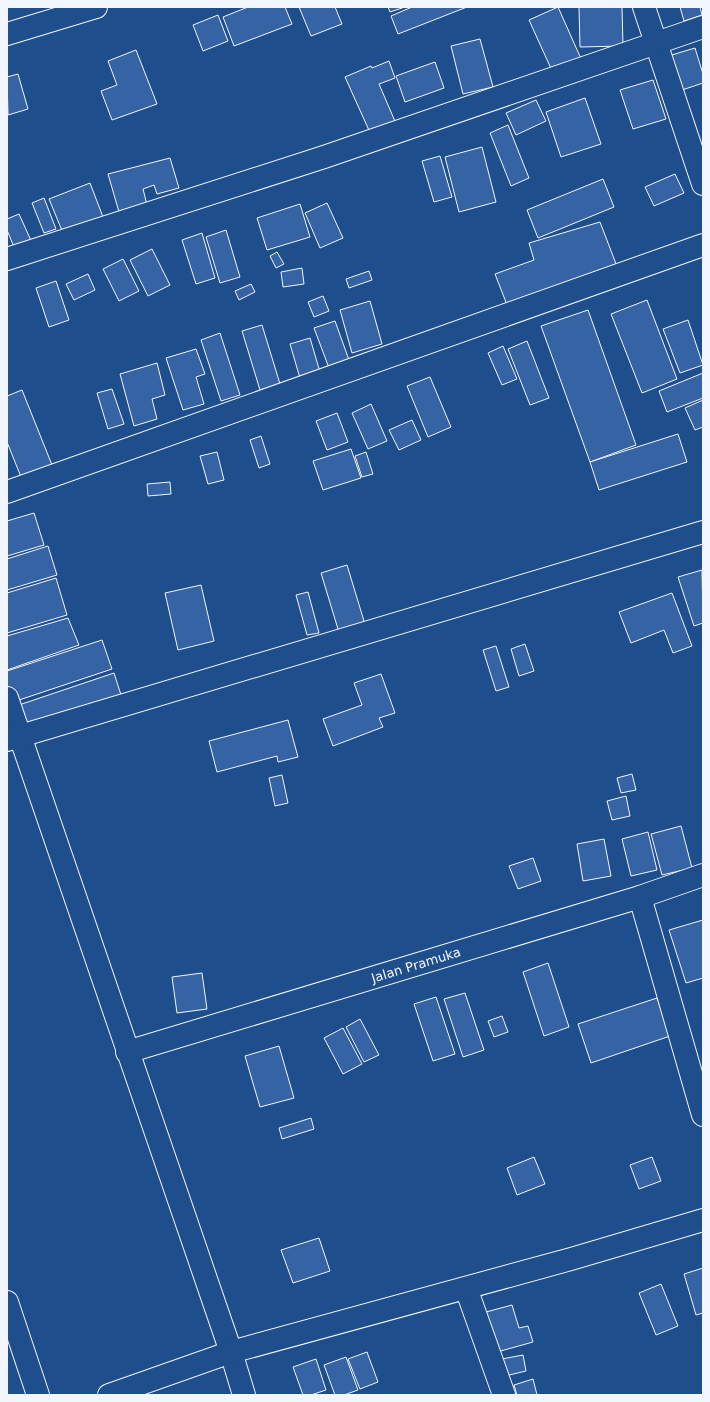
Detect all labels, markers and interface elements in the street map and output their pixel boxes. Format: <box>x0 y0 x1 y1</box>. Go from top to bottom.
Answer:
street label: Jalan Pramuka <box>368 944 463 986</box>

